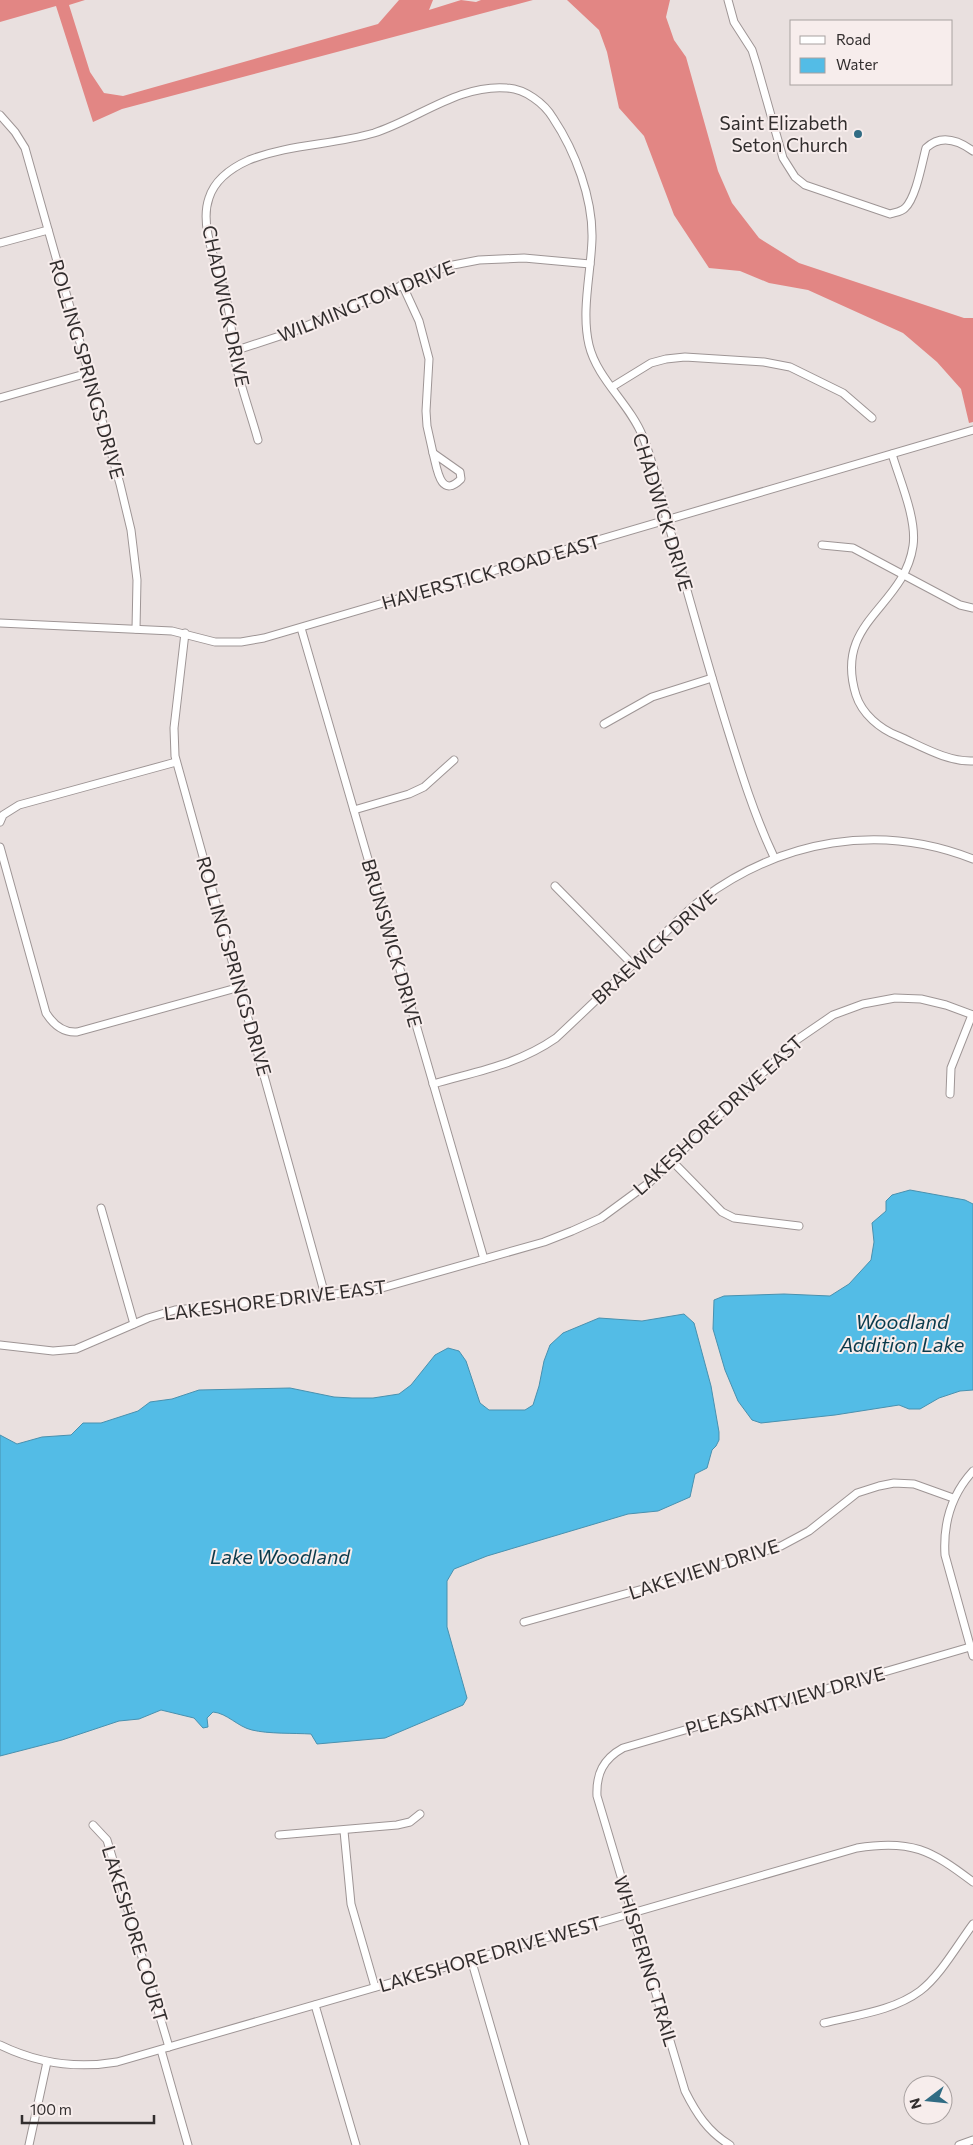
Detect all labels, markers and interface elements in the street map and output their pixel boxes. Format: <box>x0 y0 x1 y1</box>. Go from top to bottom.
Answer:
legend <box>790 20 953 85</box>
text: Road <box>836 30 871 48</box>
text: Water <box>836 55 878 73</box>
place label: Saint Elizabeth Seton Church <box>720 111 848 156</box>
marker: Saint Elizabeth Seton Church <box>852 128 864 140</box>
street label: CHADWICK DRIVE <box>198 223 255 389</box>
street label: WILMINGTON DRIVE <box>274 255 458 347</box>
street label: ROLLING SPRINGS DRIVE <box>45 256 130 481</box>
street label: CHADWICK DRIVE <box>628 430 699 594</box>
street label: HAVERSTICK ROAD EAST <box>379 529 603 614</box>
street label: ROLLING SPRINGS DRIVE <box>192 853 277 1078</box>
street label: BRUNSWICK DRIVE <box>357 856 428 1030</box>
street label: BRAEWICK DRIVE <box>587 885 721 1009</box>
street label: LAKESHORE DRIVE EAST <box>628 1030 807 1199</box>
street label: LAKESHORE DRIVE EAST <box>162 1274 388 1325</box>
water label: Woodland Addition Lake <box>839 1309 965 1356</box>
street label: LAKEVIEW DRIVE <box>626 1533 782 1604</box>
water label: Lake Woodland <box>210 1544 351 1568</box>
street label: PLEASANTVIEW DRIVE <box>682 1661 888 1740</box>
street label: LAKESHORE COURT <box>98 1843 173 2025</box>
street label: WHISPERING TRAIL <box>610 1873 683 2049</box>
street label: LAKESHORE DRIVE WEST <box>376 1911 604 1996</box>
north arrow <box>903 2075 953 2125</box>
scale bar <box>22 2092 155 2124</box>
text: N <box>905 2096 925 2111</box>
text: 100 m <box>30 2100 72 2118</box>

